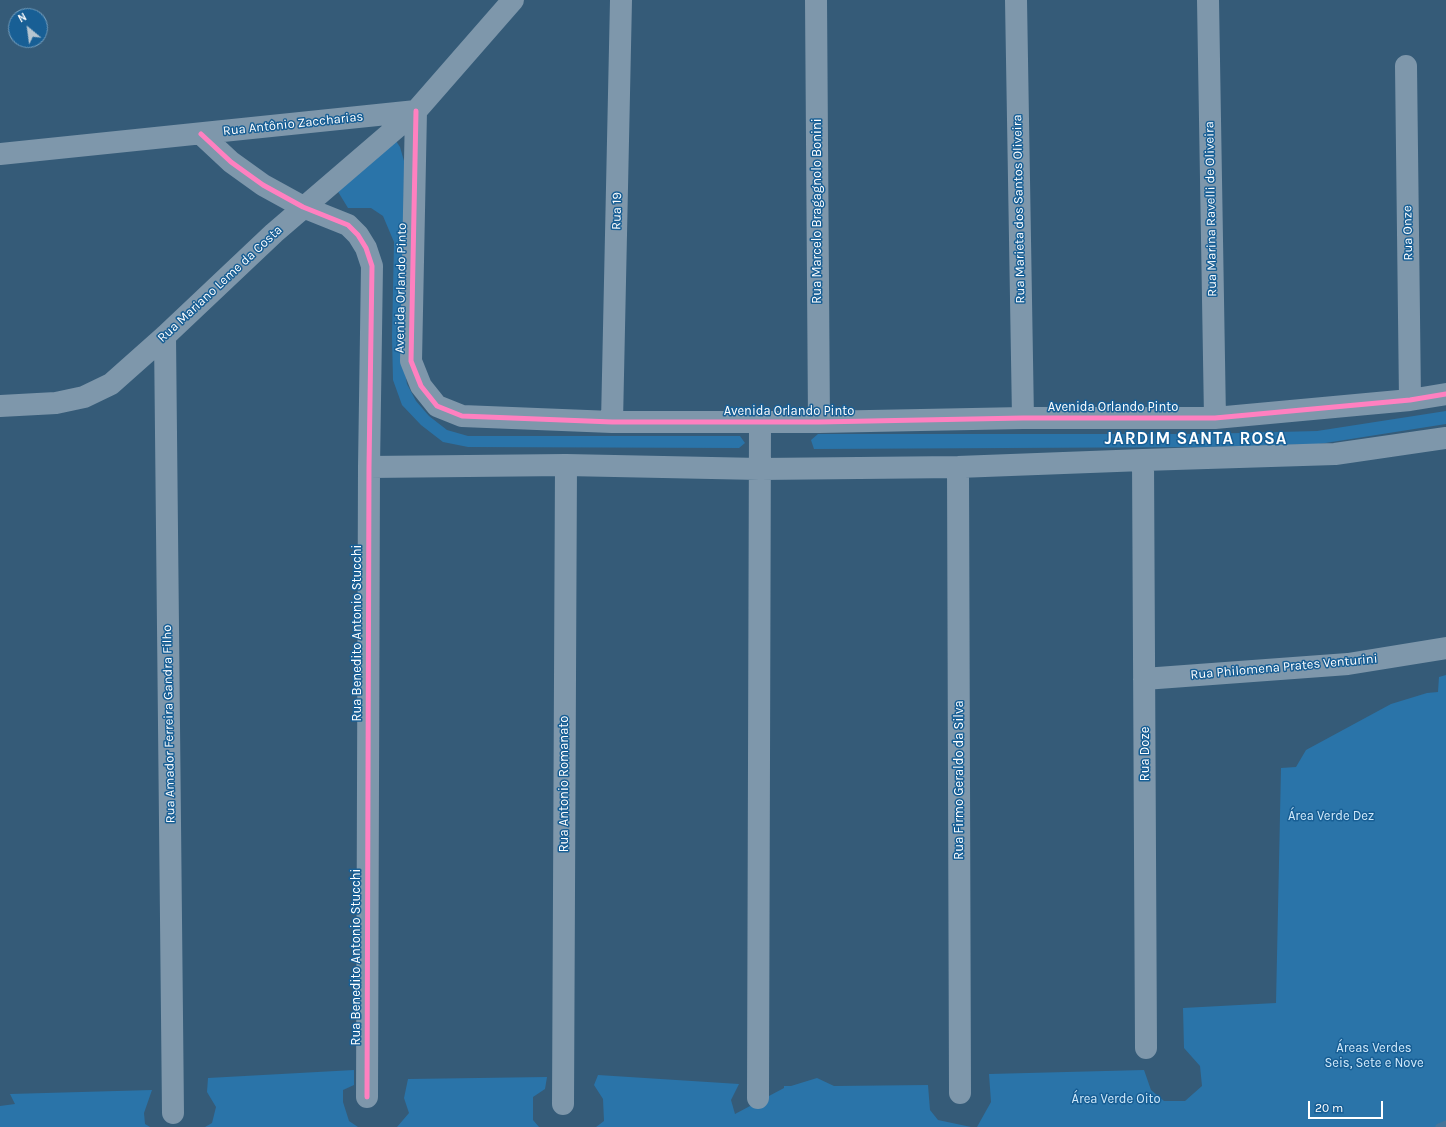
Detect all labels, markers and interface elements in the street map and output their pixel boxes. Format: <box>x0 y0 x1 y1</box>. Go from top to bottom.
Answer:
north arrow <box>8 8 48 48</box>
text: N <box>16 10 29 26</box>
street label: Rua Antônio Zaccharias <box>222 109 364 139</box>
street label: Rua Marieta dos Santos Oliveira <box>1010 114 1028 304</box>
street label: Rua Marcelo Bragagnolo Bonini <box>809 118 825 304</box>
street label: Rua Marina Ravelli de Oliveira <box>1202 121 1220 297</box>
street label: Rua 19 <box>609 192 625 230</box>
street label: Rua Onze <box>1400 205 1416 261</box>
street label: Rua Mariano Leme da Costa <box>154 222 286 346</box>
street label: Avenida Orlando Pinto <box>392 223 410 353</box>
street label: Avenida Orlando Pinto <box>1048 399 1178 415</box>
street label: Avenida Orlando Pinto <box>724 403 854 419</box>
district label: JARDIM SANTA ROSA <box>1104 429 1288 449</box>
street label: Rua Benedito Antonio Stucchi <box>349 545 365 721</box>
street label: Rua Amador Ferreira Gandra Filho <box>159 624 179 824</box>
street label: Rua Philomena Prates Venturini <box>1190 651 1378 683</box>
street label: Rua Firmo Geraldo da Silva <box>951 700 967 860</box>
street label: Rua Antonio Romanato <box>556 716 572 852</box>
street label: Rua Doze <box>1137 727 1153 781</box>
park label: Área Verde Dez <box>1288 808 1374 824</box>
street label: Rua Benedito Antonio Stucchi <box>348 869 364 1045</box>
park label: Áreas Verdes Seis, Sete e Nove <box>1324 1040 1424 1071</box>
park label: Área Verde Oito <box>1071 1091 1161 1107</box>
scale bar <box>1310 1093 1385 1119</box>
text: 20 m <box>1315 1101 1343 1115</box>

